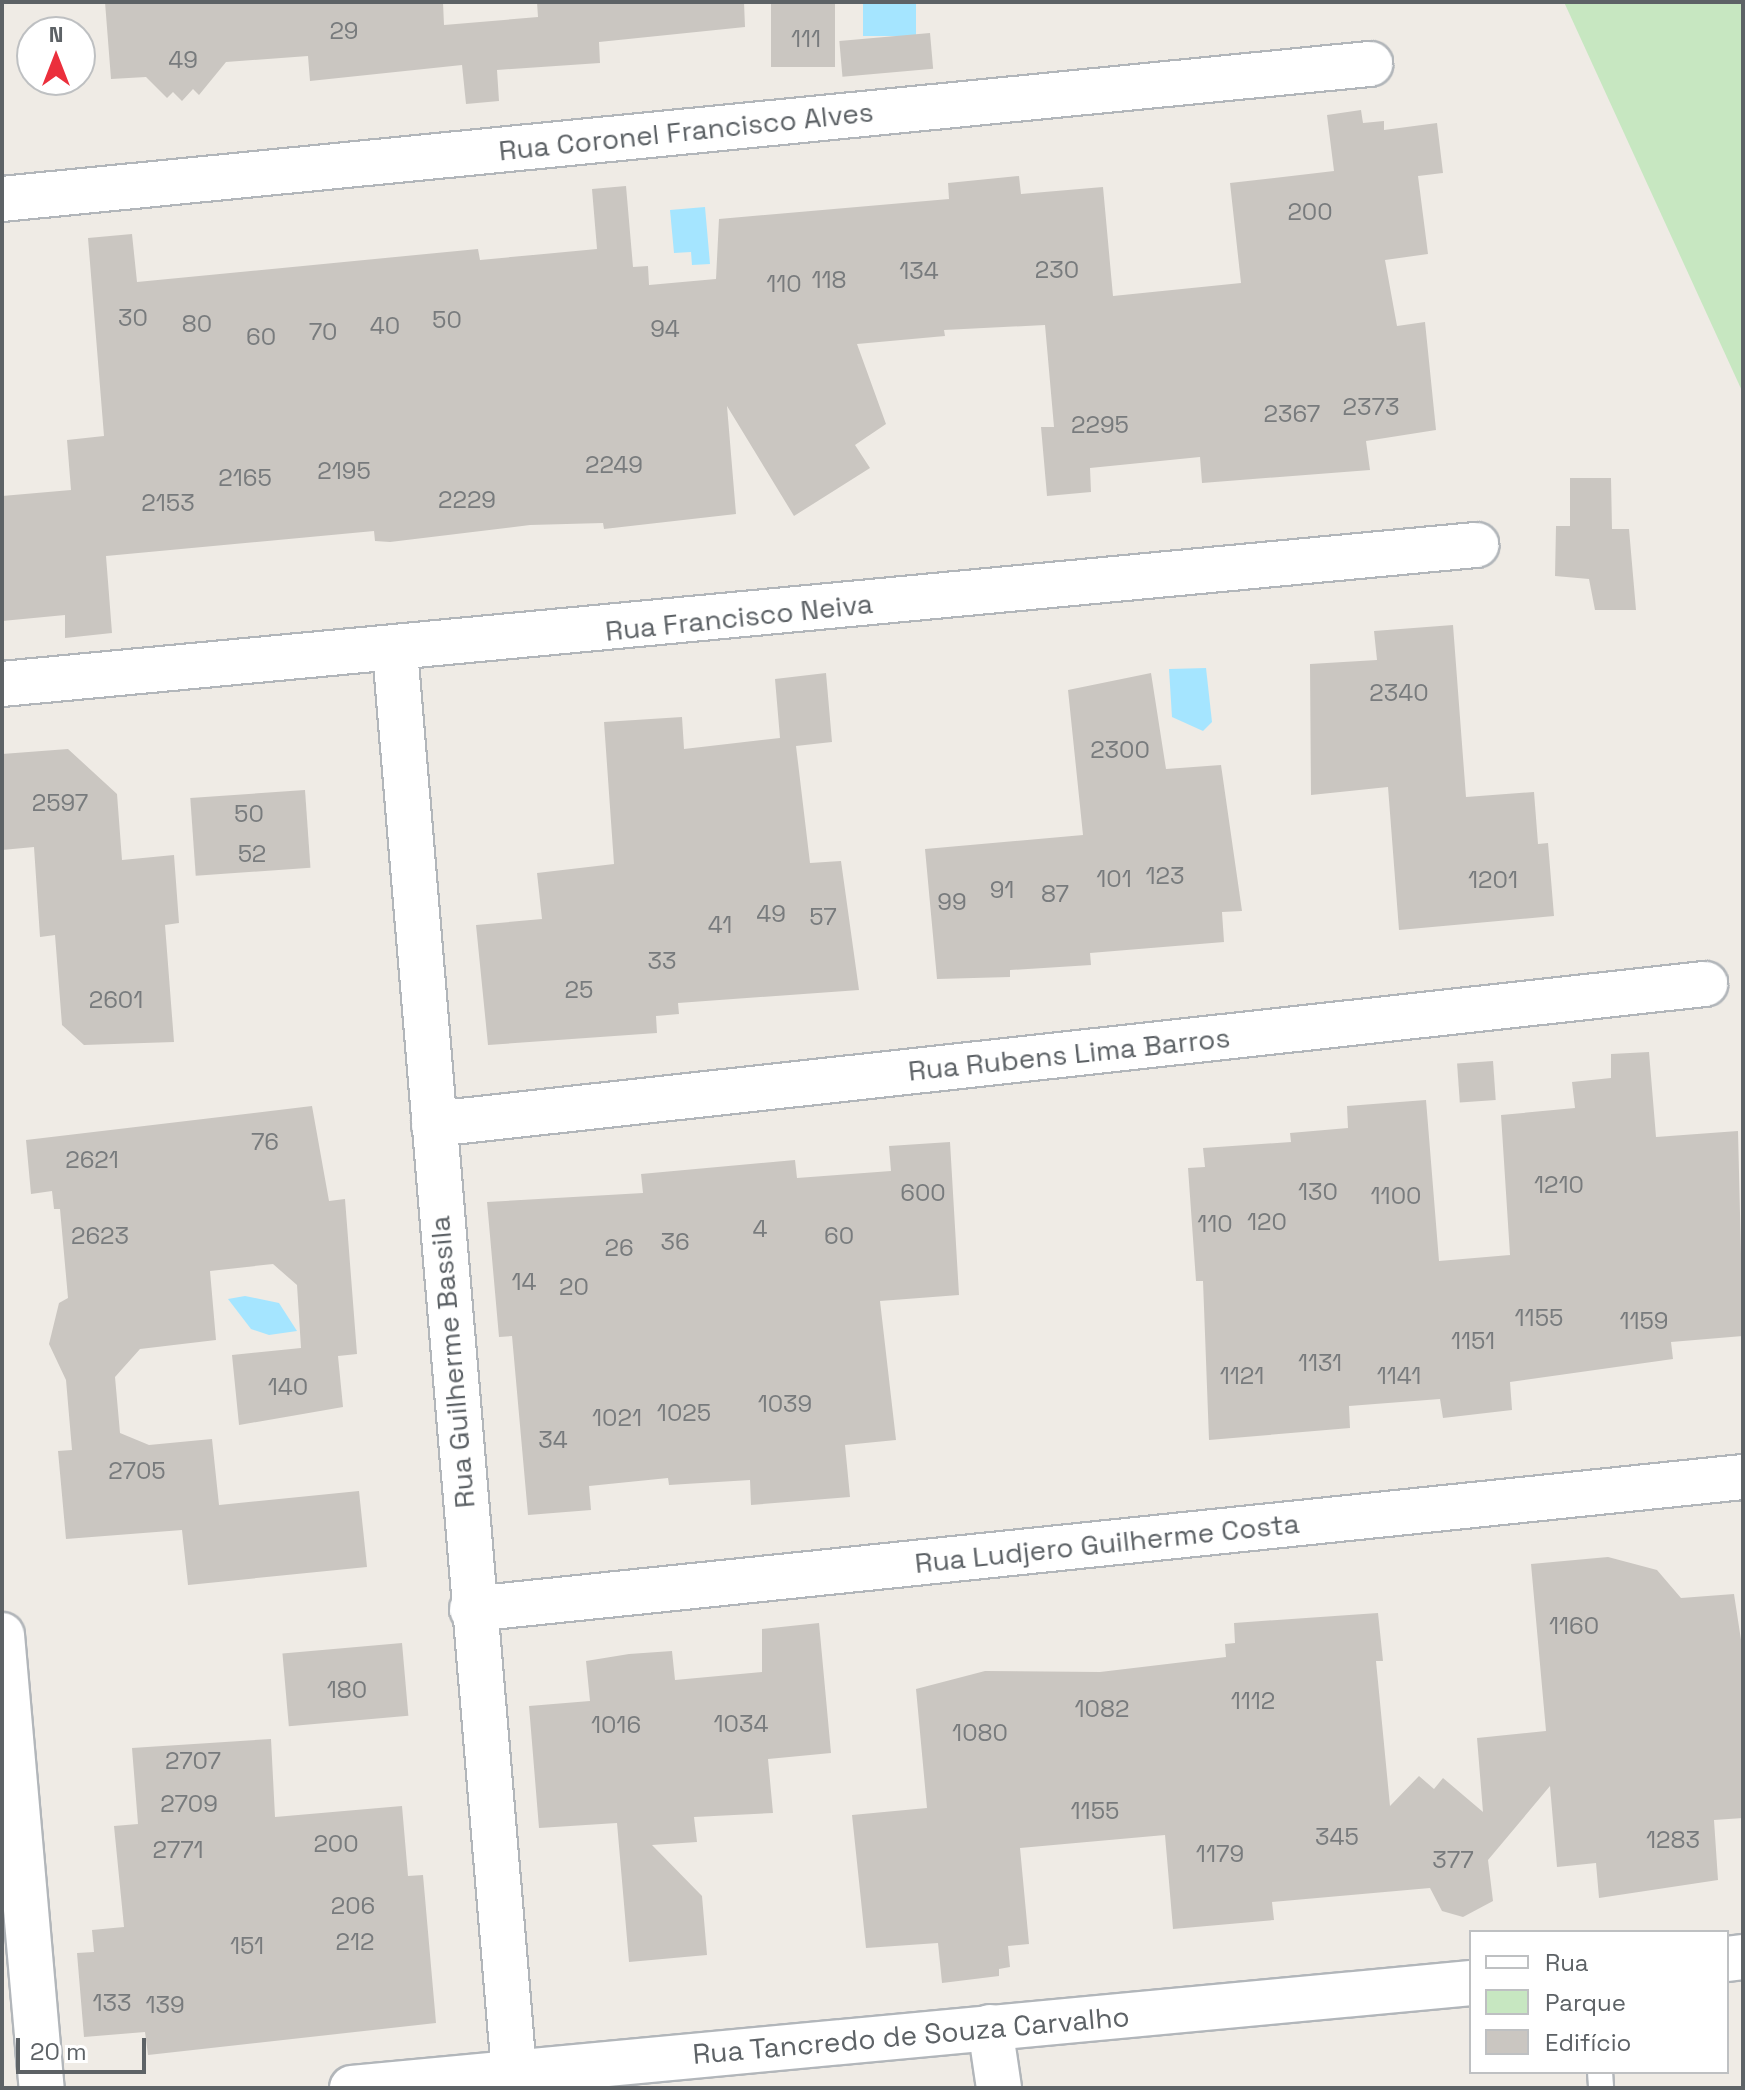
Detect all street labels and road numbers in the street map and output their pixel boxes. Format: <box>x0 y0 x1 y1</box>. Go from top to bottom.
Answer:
street label: Rua Coronel Francisco Alves <box>497 95 875 167</box>
street label: Rua Francisco Neiva <box>604 586 874 648</box>
street label: Rua Rubens Lima Barros <box>906 1020 1232 1088</box>
street label: Rua Guilherme Bassila <box>422 1214 482 1510</box>
street label: Rua Ludjero Guilherme Costa <box>913 1506 1301 1580</box>
street label: Rua Tancredo de Souza Carvalho <box>691 1999 1131 2071</box>

